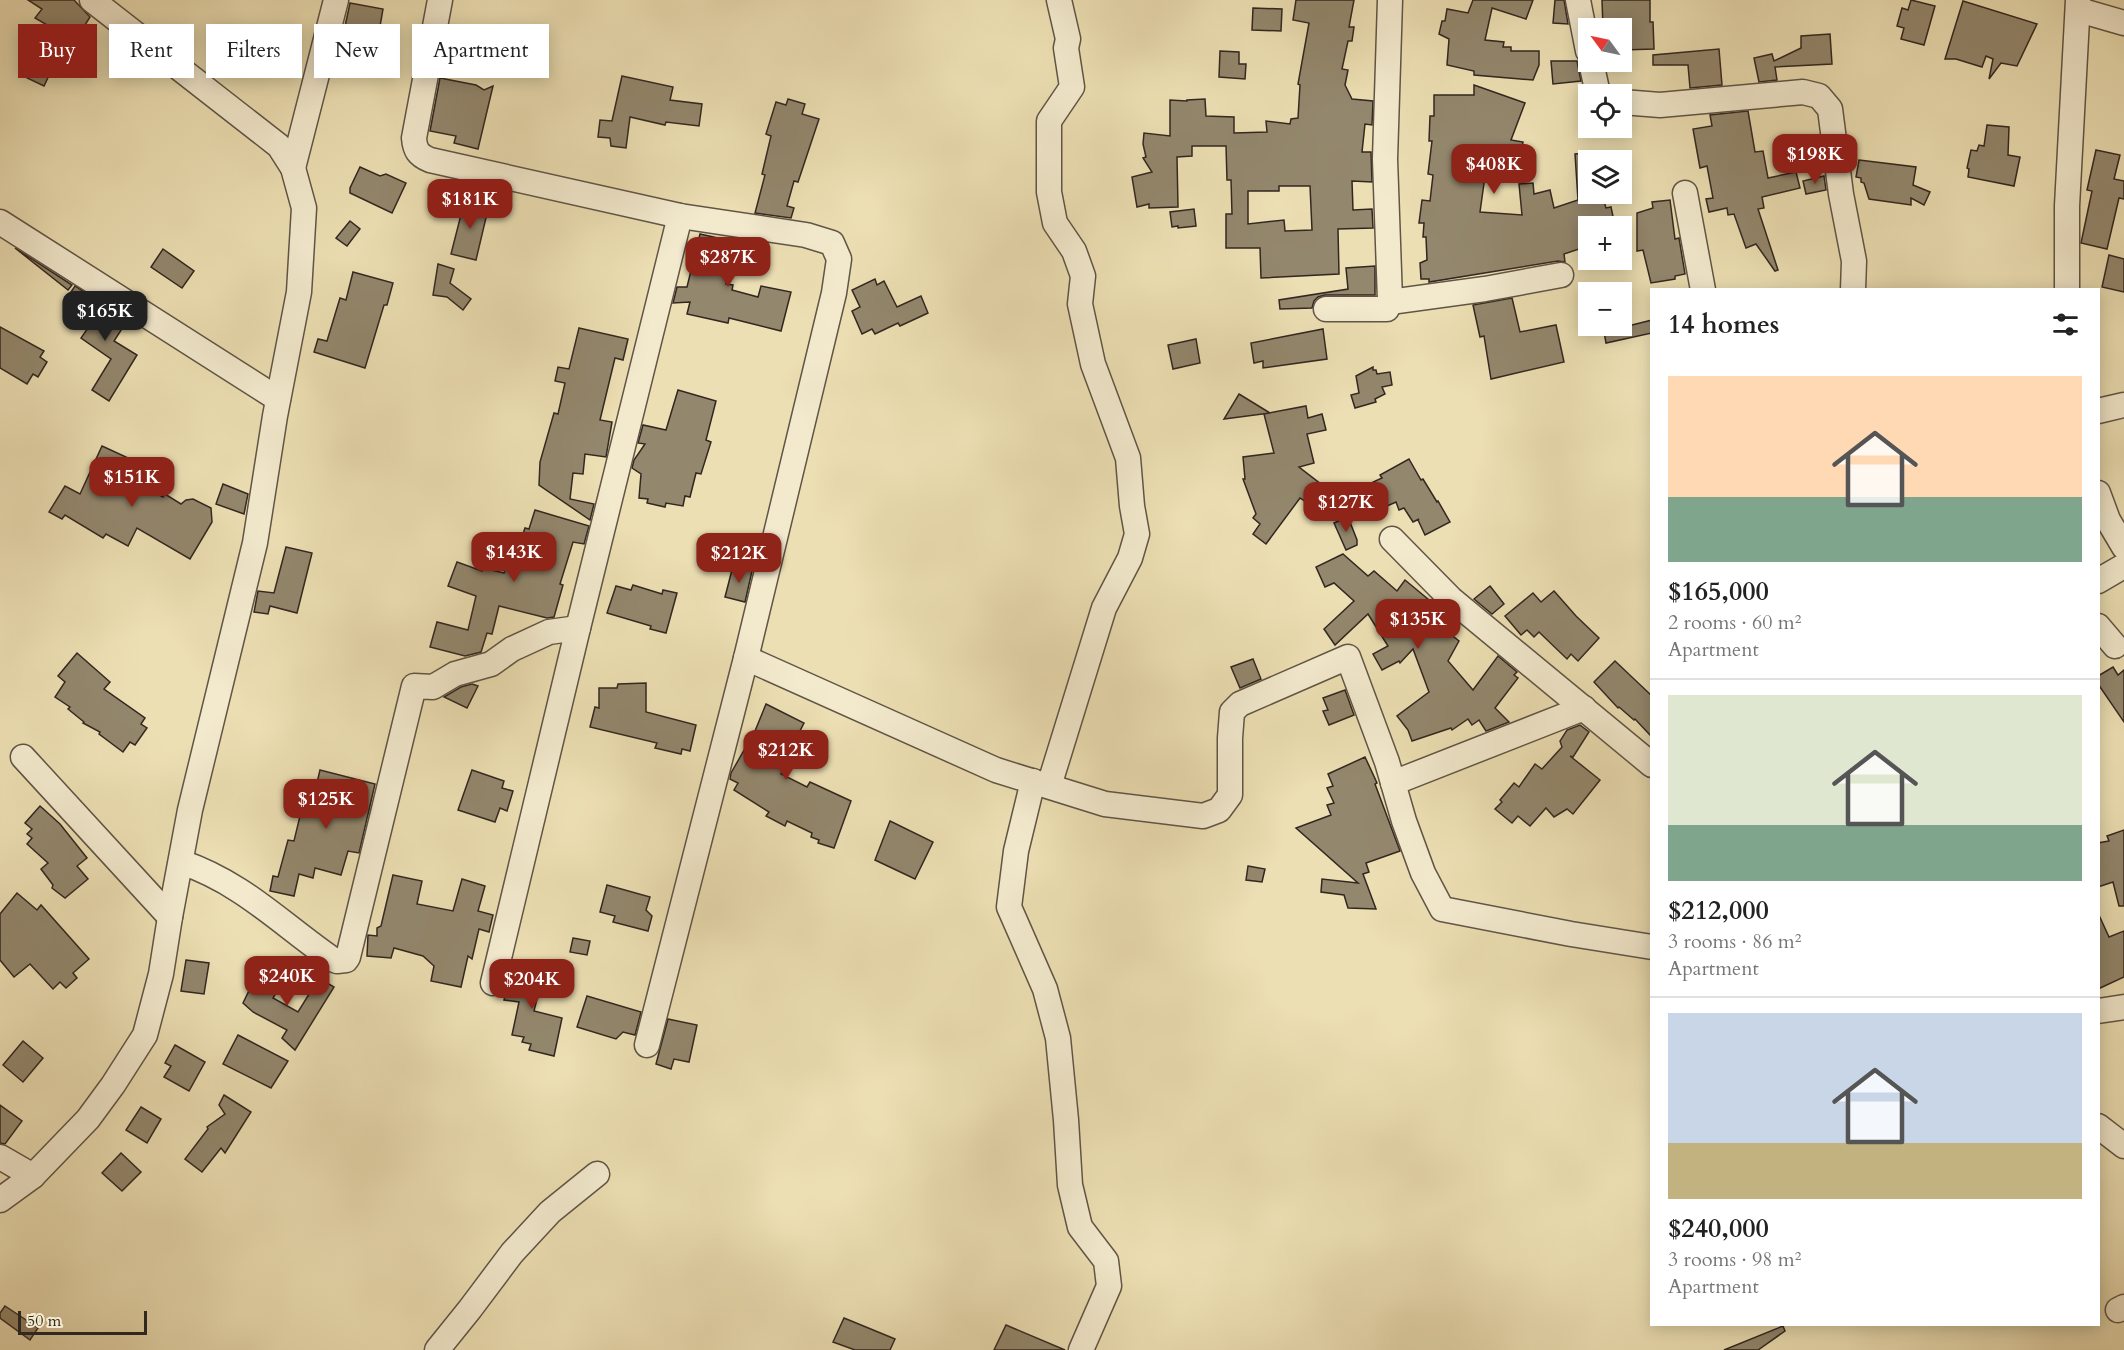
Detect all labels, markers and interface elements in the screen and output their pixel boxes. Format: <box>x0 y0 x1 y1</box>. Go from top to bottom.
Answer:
north arrow <box>1578 18 1632 72</box>
map controls <box>1578 18 1632 336</box>
chip: Buy <box>18 24 97 78</box>
chip: Rent <box>109 24 194 78</box>
chip: Filters <box>206 24 302 78</box>
chip: New <box>314 24 400 78</box>
chip: Apartment <box>412 24 549 78</box>
button: locate <box>1578 84 1632 138</box>
pin: $198K <box>1773 134 1857 185</box>
text: $198K <box>1786 140 1844 167</box>
pin: $408K <box>1452 144 1536 195</box>
text: $408K <box>1465 150 1523 177</box>
button: layers <box>1578 150 1632 204</box>
pin: $181K <box>428 179 512 230</box>
text: $181K <box>441 185 499 212</box>
button: + <box>1578 216 1632 270</box>
pin: $287K <box>686 237 770 288</box>
text: $287K <box>699 243 757 270</box>
button: − <box>1578 282 1632 336</box>
pin: $165K <box>63 291 147 342</box>
text: $165K <box>76 297 134 324</box>
text: 14 homes <box>1668 307 1779 342</box>
icon: filters <box>2049 308 2082 341</box>
icon: home <box>1821 415 1929 523</box>
pin: $151K <box>90 457 174 508</box>
text: $151K <box>103 463 161 490</box>
pin: $127K <box>1304 482 1388 533</box>
text: $127K <box>1317 488 1375 515</box>
pin: $143K <box>472 532 556 583</box>
pin: $212K <box>697 533 781 584</box>
text: $143K <box>485 538 543 565</box>
text: $212K <box>710 539 768 566</box>
text: $165,000 <box>1668 574 1769 609</box>
pin: $135K <box>1376 599 1460 650</box>
text: $135K <box>1389 605 1447 632</box>
text: 2 rooms · 60 m² <box>1668 609 1801 636</box>
text: Apartment <box>1668 636 1759 663</box>
pin: $212K <box>744 730 828 781</box>
icon: home <box>1821 734 1929 842</box>
text: $212K <box>757 736 815 763</box>
pin: $125K <box>284 779 368 830</box>
text: $125K <box>297 785 355 812</box>
text: $212,000 <box>1668 893 1769 928</box>
text: 3 rooms · 86 m² <box>1668 928 1801 955</box>
text: Apartment <box>1668 955 1759 982</box>
pin: $240K <box>245 956 329 1007</box>
pin: $204K <box>490 959 574 1010</box>
text: $240K <box>258 962 316 989</box>
text: $204K <box>503 965 561 992</box>
icon: home <box>1821 1052 1929 1160</box>
text: $240,000 <box>1668 1211 1769 1246</box>
text: 3 rooms · 98 m² <box>1668 1246 1801 1273</box>
text: Apartment <box>1668 1273 1759 1300</box>
scale bar <box>18 1308 147 1336</box>
text: 50 m <box>27 1310 61 1332</box>

